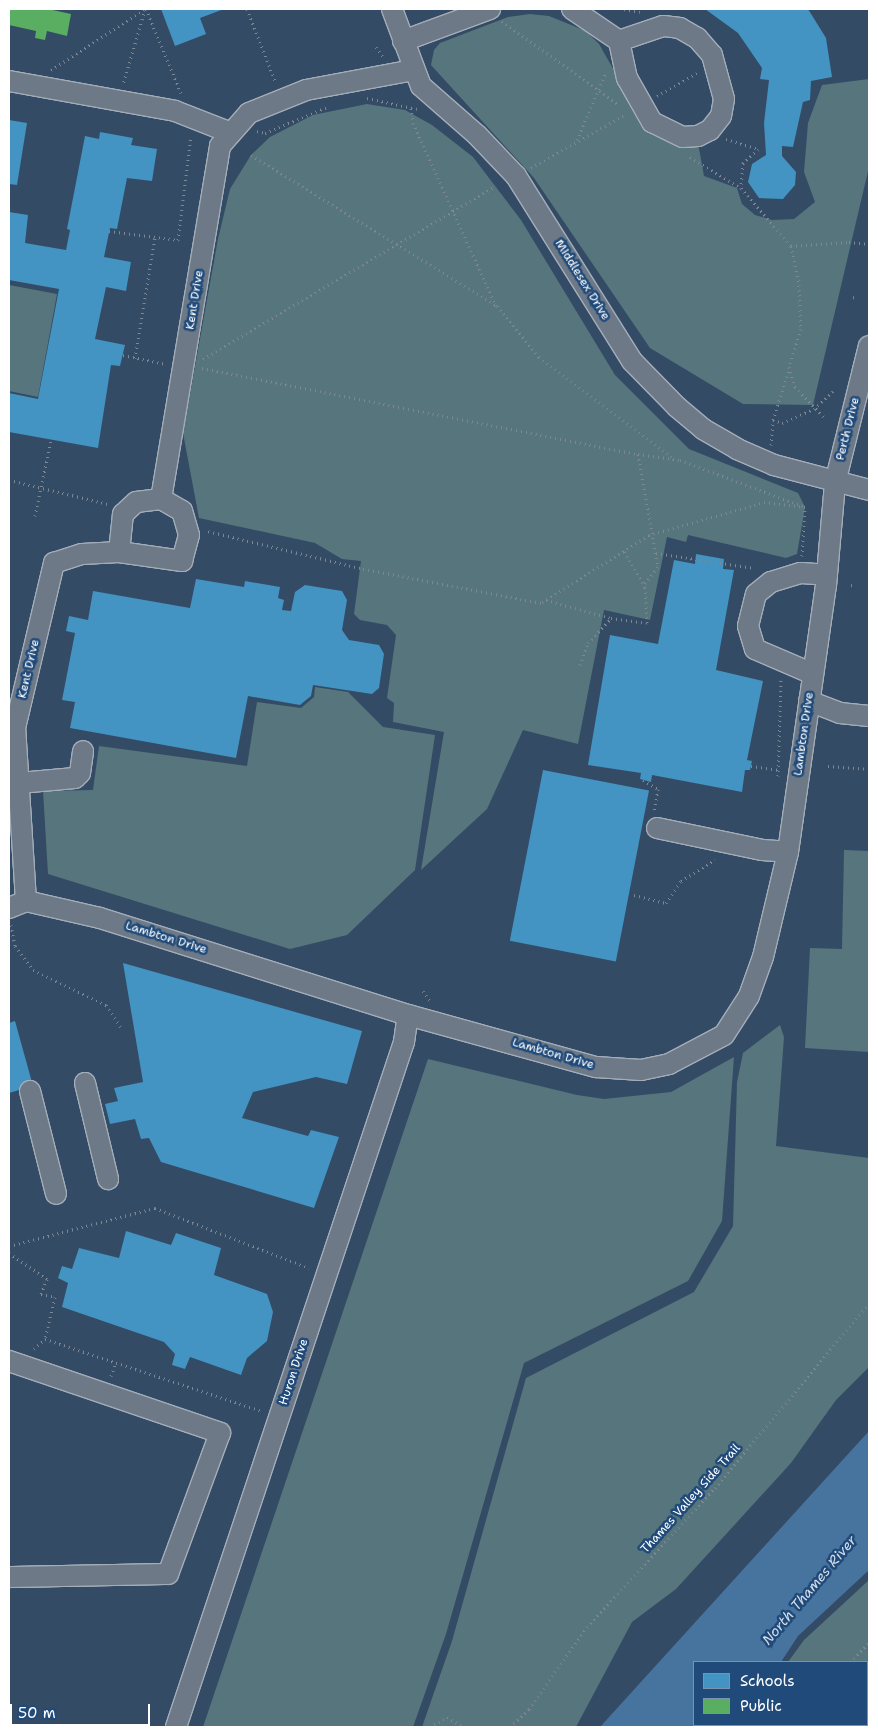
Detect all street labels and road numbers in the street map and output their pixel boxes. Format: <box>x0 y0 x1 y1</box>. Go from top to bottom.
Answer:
street label: Middlesex Drive <box>551 237 613 323</box>
street label: Kent Drive <box>183 269 207 331</box>
street label: Perth Drive <box>833 396 863 462</box>
street label: Kent Drive <box>15 638 43 700</box>
street label: Lambton Drive <box>791 691 817 777</box>
street label: Lambton Drive <box>124 919 208 957</box>
street label: Lambton Drive <box>511 1035 595 1073</box>
street label: Huron Drive <box>277 1337 311 1407</box>
street label: Thames Valley Side Trail <box>638 1442 744 1556</box>

